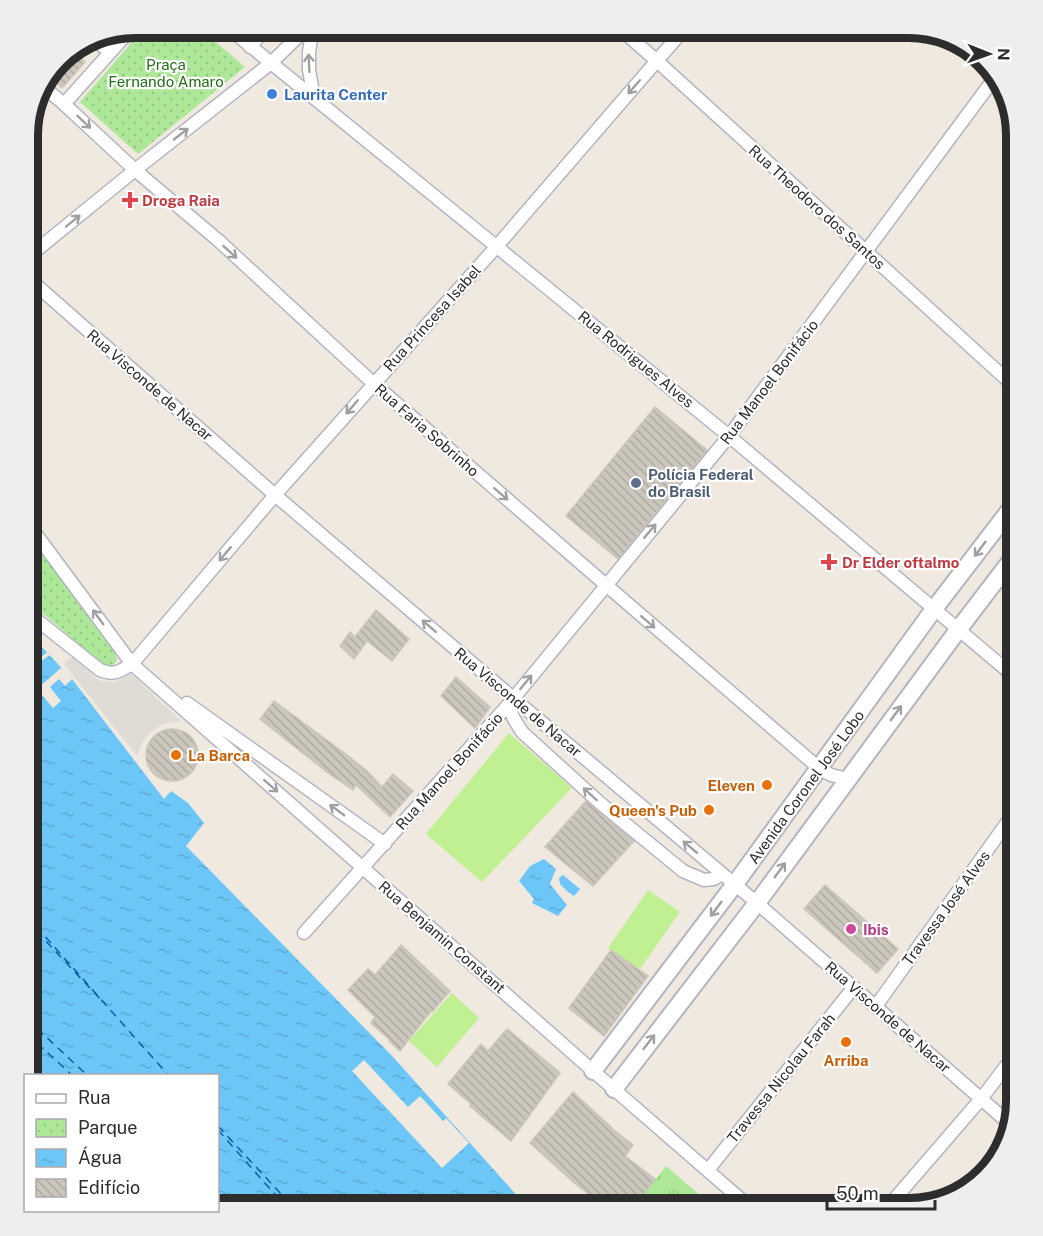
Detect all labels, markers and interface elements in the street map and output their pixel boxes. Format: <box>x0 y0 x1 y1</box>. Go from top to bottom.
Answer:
north arrow <box>959 24 1019 84</box>
text: N <box>994 48 1013 61</box>
one-way arrow <box>304 53 315 73</box>
park label: Praça Fernando Amaro <box>108 56 224 90</box>
one-way arrow <box>627 79 641 94</box>
place label: Laurita Center <box>284 86 387 103</box>
marker: Laurita Center <box>265 87 279 101</box>
one-way arrow <box>77 115 92 130</box>
one-way arrow <box>173 127 189 140</box>
street label: Rua Theodoro dos Santos <box>746 141 888 273</box>
place label: Droga Raia <box>142 192 220 209</box>
marker: Droga Raia <box>123 193 137 207</box>
one-way arrow <box>64 215 80 228</box>
one-way arrow <box>222 245 237 259</box>
street label: Rua Princesa Isabel <box>380 261 484 375</box>
street label: Rua Rodrigues Alves <box>575 307 697 411</box>
street label: Rua Manoel Bonifácio <box>717 316 821 448</box>
street label: Rua Visconde de Nacar <box>84 326 216 444</box>
street label: Rua Faria Sobrinho <box>372 380 482 480</box>
one-way arrow <box>346 399 359 415</box>
place label: Polícia Federal do Brasil <box>648 466 754 500</box>
marker: Polícia Federal do Brasil <box>629 476 643 490</box>
one-way arrow <box>493 487 508 501</box>
one-way arrow <box>644 523 657 539</box>
one-way arrow <box>974 540 987 556</box>
one-way arrow <box>218 546 232 561</box>
marker: Dr Elder oftalmo <box>820 553 838 571</box>
place label: Dr Elder oftalmo <box>842 554 960 571</box>
one-way arrow <box>91 610 104 626</box>
one-way arrow <box>640 615 656 628</box>
one-way arrow <box>422 619 437 633</box>
street label: Rua Visconde de Nacar <box>451 644 585 760</box>
one-way arrow <box>520 674 533 690</box>
one-way arrow <box>890 706 902 722</box>
street label: Avenida Coronel José Lobo <box>745 707 867 867</box>
street label: Rua Manoel Bonifácio <box>392 709 506 833</box>
place label: La Barca <box>188 747 250 764</box>
marker: La Barca <box>169 748 183 762</box>
place label: Eleven <box>708 777 755 794</box>
marker: Eleven <box>760 778 774 792</box>
one-way arrow <box>263 779 278 793</box>
one-way arrow <box>583 787 598 801</box>
place label: Queen's Pub <box>609 802 697 819</box>
marker: Queen's Pub <box>702 803 716 817</box>
one-way arrow <box>329 804 345 816</box>
one-way arrow <box>683 840 698 854</box>
street label: Travessa José Alves <box>899 847 993 969</box>
one-way arrow <box>774 863 787 879</box>
street label: Rua Benjamin Constant <box>375 877 509 997</box>
one-way arrow <box>710 901 723 917</box>
place label: Ibis <box>863 921 889 938</box>
marker: Ibis <box>844 922 858 936</box>
street label: Rua Visconde de Nacar <box>822 958 954 1076</box>
street label: Travessa Nicolau Farah <box>724 1010 838 1146</box>
one-way arrow <box>643 1034 656 1050</box>
marker: Arriba <box>839 1035 853 1049</box>
place label: Arriba <box>824 1052 868 1069</box>
legend <box>24 1074 219 1212</box>
text: Rua <box>78 1087 110 1108</box>
text: Parque <box>78 1117 138 1138</box>
text: Água <box>78 1146 122 1168</box>
scale bar <box>827 1173 935 1211</box>
text: Edifício <box>78 1177 140 1198</box>
text: 50 m <box>836 1183 879 1204</box>

